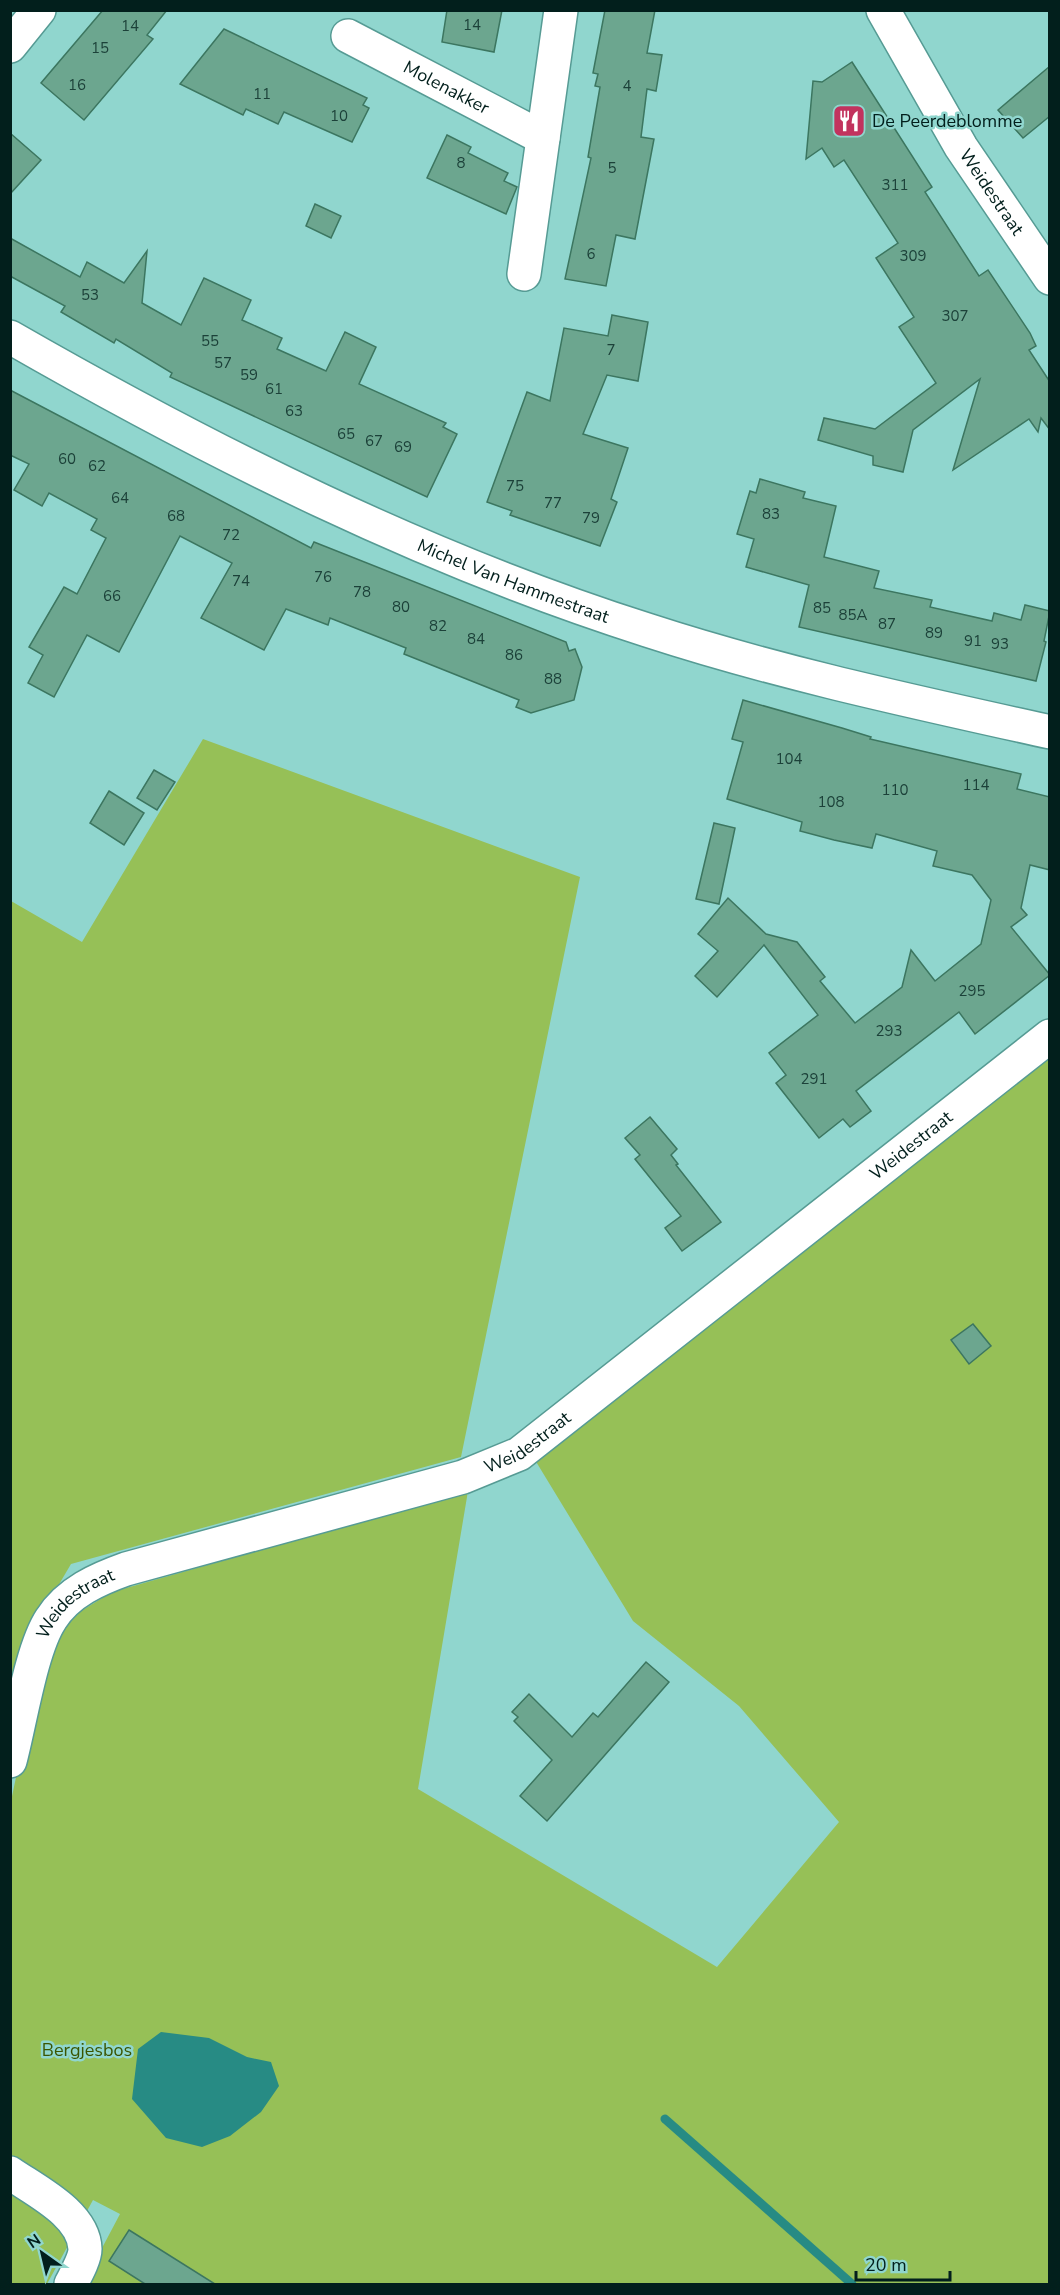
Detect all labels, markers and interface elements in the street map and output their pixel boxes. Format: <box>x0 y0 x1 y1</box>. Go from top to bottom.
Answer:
house number: 14 <box>463 15 481 35</box>
house number: 14 <box>121 16 139 36</box>
house number: 15 <box>91 38 109 58</box>
street label: Molenakker <box>399 55 494 120</box>
house number: 16 <box>68 75 86 95</box>
house number: 4 <box>622 76 632 96</box>
house number: 11 <box>253 84 271 104</box>
restaurant icon: De Peerdeblomme <box>831 103 867 139</box>
house number: 10 <box>330 106 348 126</box>
place label: De Peerdeblomme <box>872 109 1022 133</box>
street label: Weidestraat <box>954 144 1030 240</box>
house number: 8 <box>456 153 466 173</box>
house number: 5 <box>607 158 617 178</box>
house number: 311 <box>881 175 909 195</box>
house number: 6 <box>586 244 596 264</box>
house number: 309 <box>899 246 927 266</box>
house number: 53 <box>81 285 99 305</box>
house number: 307 <box>941 306 969 326</box>
house number: 55 <box>201 331 219 351</box>
house number: 7 <box>606 340 616 360</box>
house number: 57 <box>214 353 232 373</box>
house number: 59 <box>240 365 258 385</box>
house number: 61 <box>265 379 283 399</box>
house number: 63 <box>285 401 303 421</box>
house number: 65 <box>337 424 355 444</box>
house number: 67 <box>365 431 383 451</box>
house number: 69 <box>394 437 412 457</box>
house number: 60 <box>58 449 76 469</box>
house number: 62 <box>88 456 106 476</box>
house number: 75 <box>506 476 524 496</box>
house number: 64 <box>111 488 129 508</box>
house number: 77 <box>544 493 562 513</box>
house number: 83 <box>762 504 780 524</box>
house number: 68 <box>167 506 185 526</box>
house number: 79 <box>582 508 600 528</box>
house number: 72 <box>222 525 240 545</box>
street label: Michel Van Hammestraat <box>414 533 613 629</box>
house number: 76 <box>314 567 332 587</box>
house number: 74 <box>232 571 250 591</box>
house number: 78 <box>353 582 371 602</box>
house number: 66 <box>103 586 121 606</box>
house number: 80 <box>392 597 410 617</box>
house number: 85 <box>813 598 831 618</box>
house number: 85A <box>839 605 868 625</box>
house number: 87 <box>878 614 896 634</box>
house number: 82 <box>429 616 447 636</box>
house number: 89 <box>925 623 943 643</box>
house number: 84 <box>467 629 485 649</box>
house number: 91 <box>964 631 982 651</box>
house number: 93 <box>991 634 1009 654</box>
house number: 86 <box>505 645 523 665</box>
house number: 88 <box>544 669 562 689</box>
house number: 104 <box>775 749 803 769</box>
house number: 114 <box>962 775 990 795</box>
house number: 110 <box>881 780 909 800</box>
house number: 108 <box>817 792 845 812</box>
house number: 295 <box>958 981 986 1001</box>
house number: 293 <box>875 1021 903 1041</box>
house number: 291 <box>800 1069 828 1089</box>
street label: Weidestraat <box>865 1105 958 1186</box>
street label: Weidestraat <box>480 1405 576 1479</box>
street label: Weidestraat <box>30 1562 118 1643</box>
park label: Bergjesbos <box>42 2038 132 2062</box>
north arrow <box>12 2223 72 2283</box>
text: N <box>23 2229 45 2254</box>
scale bar <box>856 2244 950 2282</box>
text: 20 m <box>865 2253 907 2277</box>

